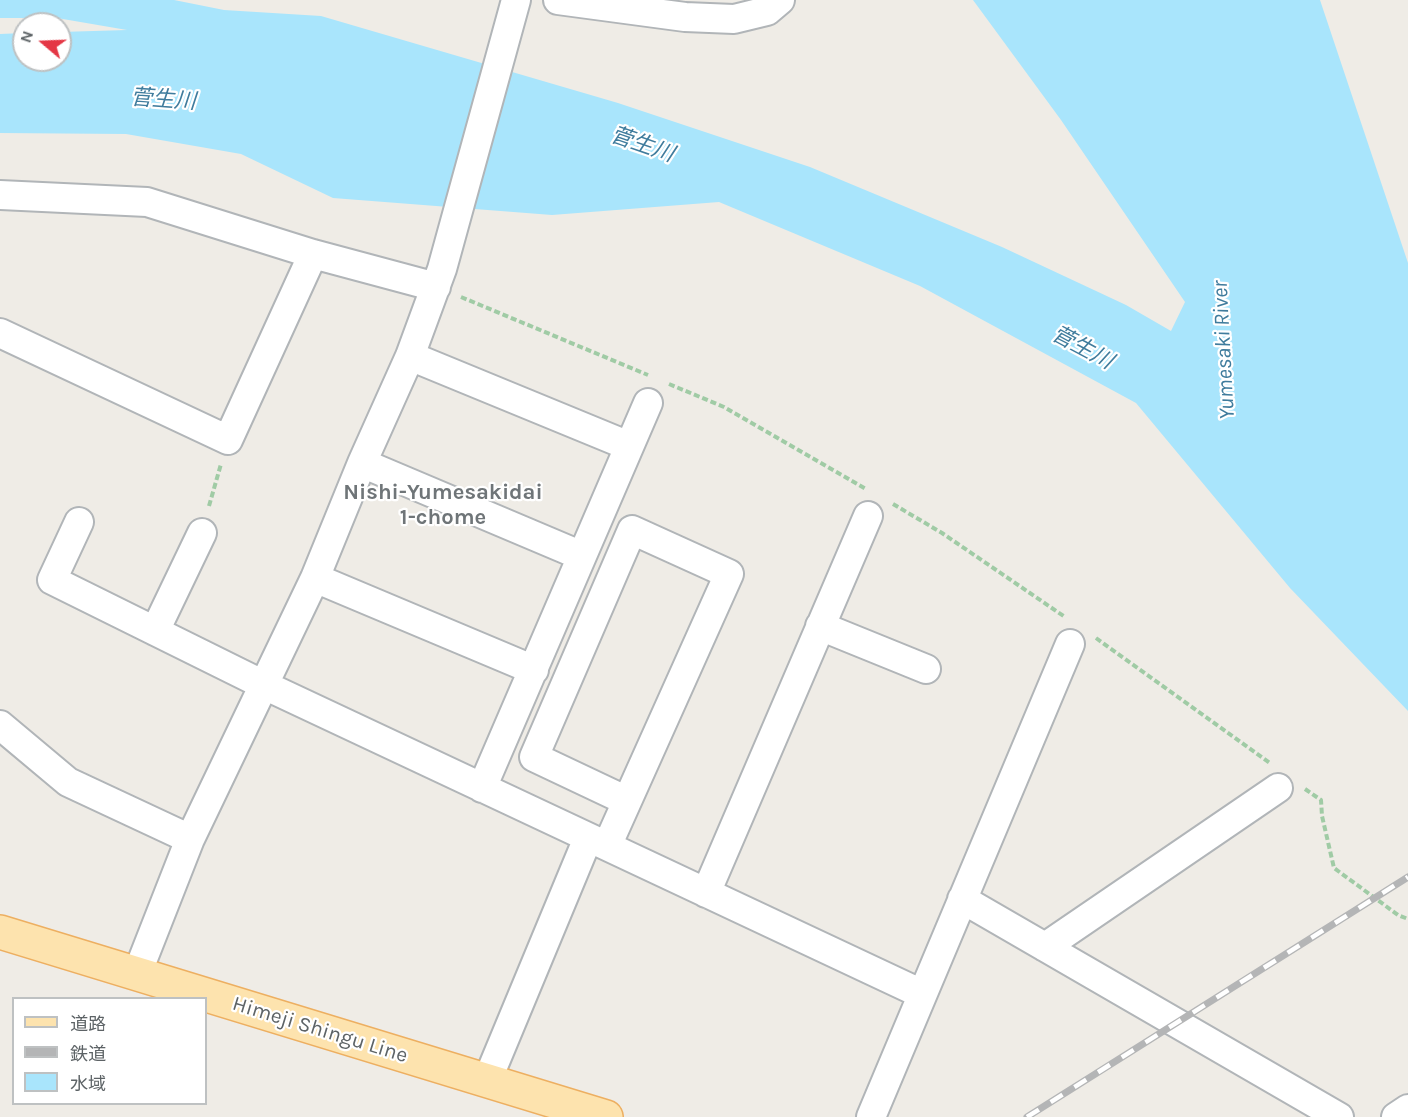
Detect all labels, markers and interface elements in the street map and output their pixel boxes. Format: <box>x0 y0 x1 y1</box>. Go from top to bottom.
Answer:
north arrow <box>12 12 72 72</box>
text: N <box>16 28 37 45</box>
water label: 菅生川 <box>129 85 197 115</box>
water label: 菅生川 <box>607 122 677 168</box>
water label: Yumesaki River <box>1207 280 1241 420</box>
water label: 菅生川 <box>1047 321 1117 375</box>
district label: Nishi-Yumesakidai 1-chome <box>343 480 543 532</box>
street label: Himeji Shingu Line <box>229 991 411 1069</box>
legend <box>12 997 207 1105</box>
text: 道路 <box>70 1013 106 1035</box>
text: 鉄道 <box>70 1043 106 1065</box>
text: 水域 <box>70 1073 106 1095</box>

